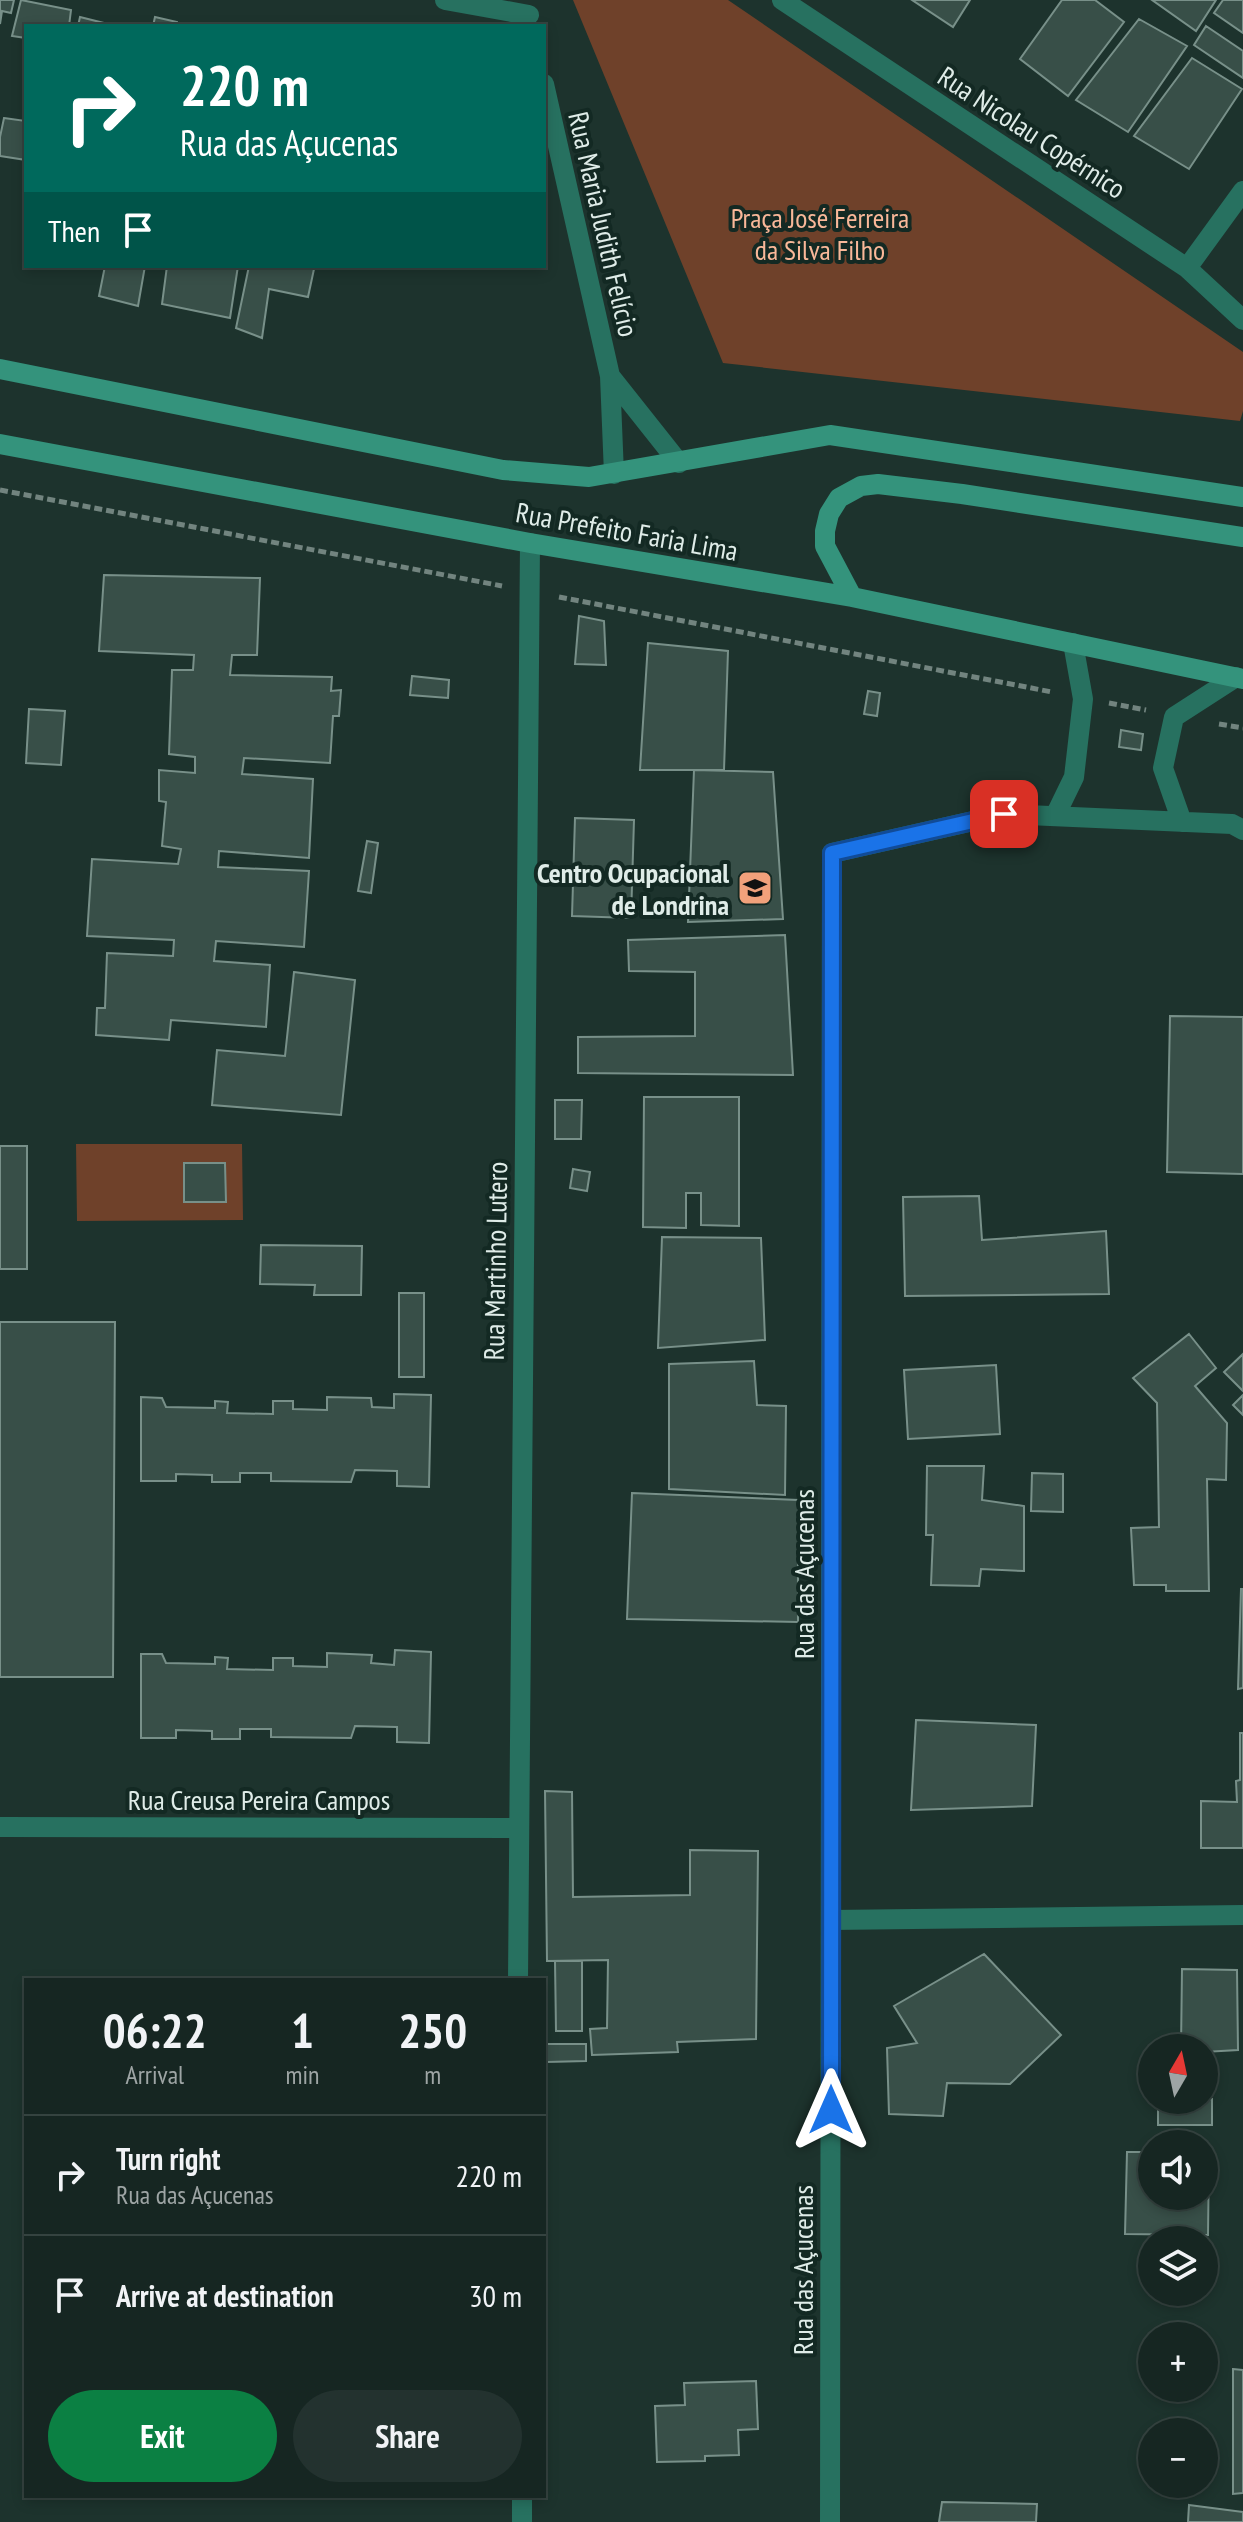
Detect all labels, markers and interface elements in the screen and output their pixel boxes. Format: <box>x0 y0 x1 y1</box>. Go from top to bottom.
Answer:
text: 220 m <box>180 49 309 121</box>
icon: right <box>48 56 152 160</box>
street label: Rua Nicolau Copérnico <box>931 57 1133 207</box>
street label: Rua Maria Judith Felício <box>560 108 648 340</box>
text: Rua das Açucenas <box>180 119 398 166</box>
park label: Praça José Ferreira da Silva Filho <box>731 199 909 268</box>
icon: arrive <box>116 208 160 252</box>
text: Then <box>48 211 100 250</box>
street label: Rua Prefeito Faria Lima <box>513 493 741 569</box>
pin <box>970 780 1038 848</box>
icon: arrive <box>982 792 1026 836</box>
place label: Centro Ocupacional de Londrina <box>537 854 729 923</box>
school or university icon: Centro Ocupacional de Londrina <box>736 869 774 907</box>
street label: Rua Martinho Lutero <box>475 1161 515 1361</box>
street label: Rua das Açucenas <box>785 1489 822 1659</box>
street label: Rua Creusa Pereira Campos <box>128 1781 390 1818</box>
text: 06:22 <box>103 1999 207 2061</box>
text: 1 <box>291 1999 314 2061</box>
text: 250 <box>398 1999 467 2061</box>
north arrow <box>1138 2034 1218 2114</box>
map controls <box>1138 2034 1218 2498</box>
text: Arrival <box>125 2058 184 2091</box>
text: min <box>285 2058 319 2091</box>
text: m <box>424 2058 441 2091</box>
position arrow <box>789 2068 873 2152</box>
button: sound <box>1138 2130 1218 2210</box>
text: Turn right <box>116 2139 220 2178</box>
icon: right <box>48 2153 92 2197</box>
text: 220 m <box>456 2156 522 2195</box>
text: Rua das Açucenas <box>116 2178 274 2211</box>
street label: Rua das Açucenas <box>784 2185 821 2355</box>
button: layers <box>1138 2226 1218 2306</box>
icon: arrive <box>48 2273 92 2317</box>
text: Arrive at destination <box>116 2276 334 2315</box>
text: 30 m <box>469 2276 522 2315</box>
button: + <box>1138 2322 1218 2402</box>
button: Exit <box>48 2390 277 2482</box>
button: Share <box>293 2390 522 2482</box>
button: − <box>1138 2418 1218 2498</box>

